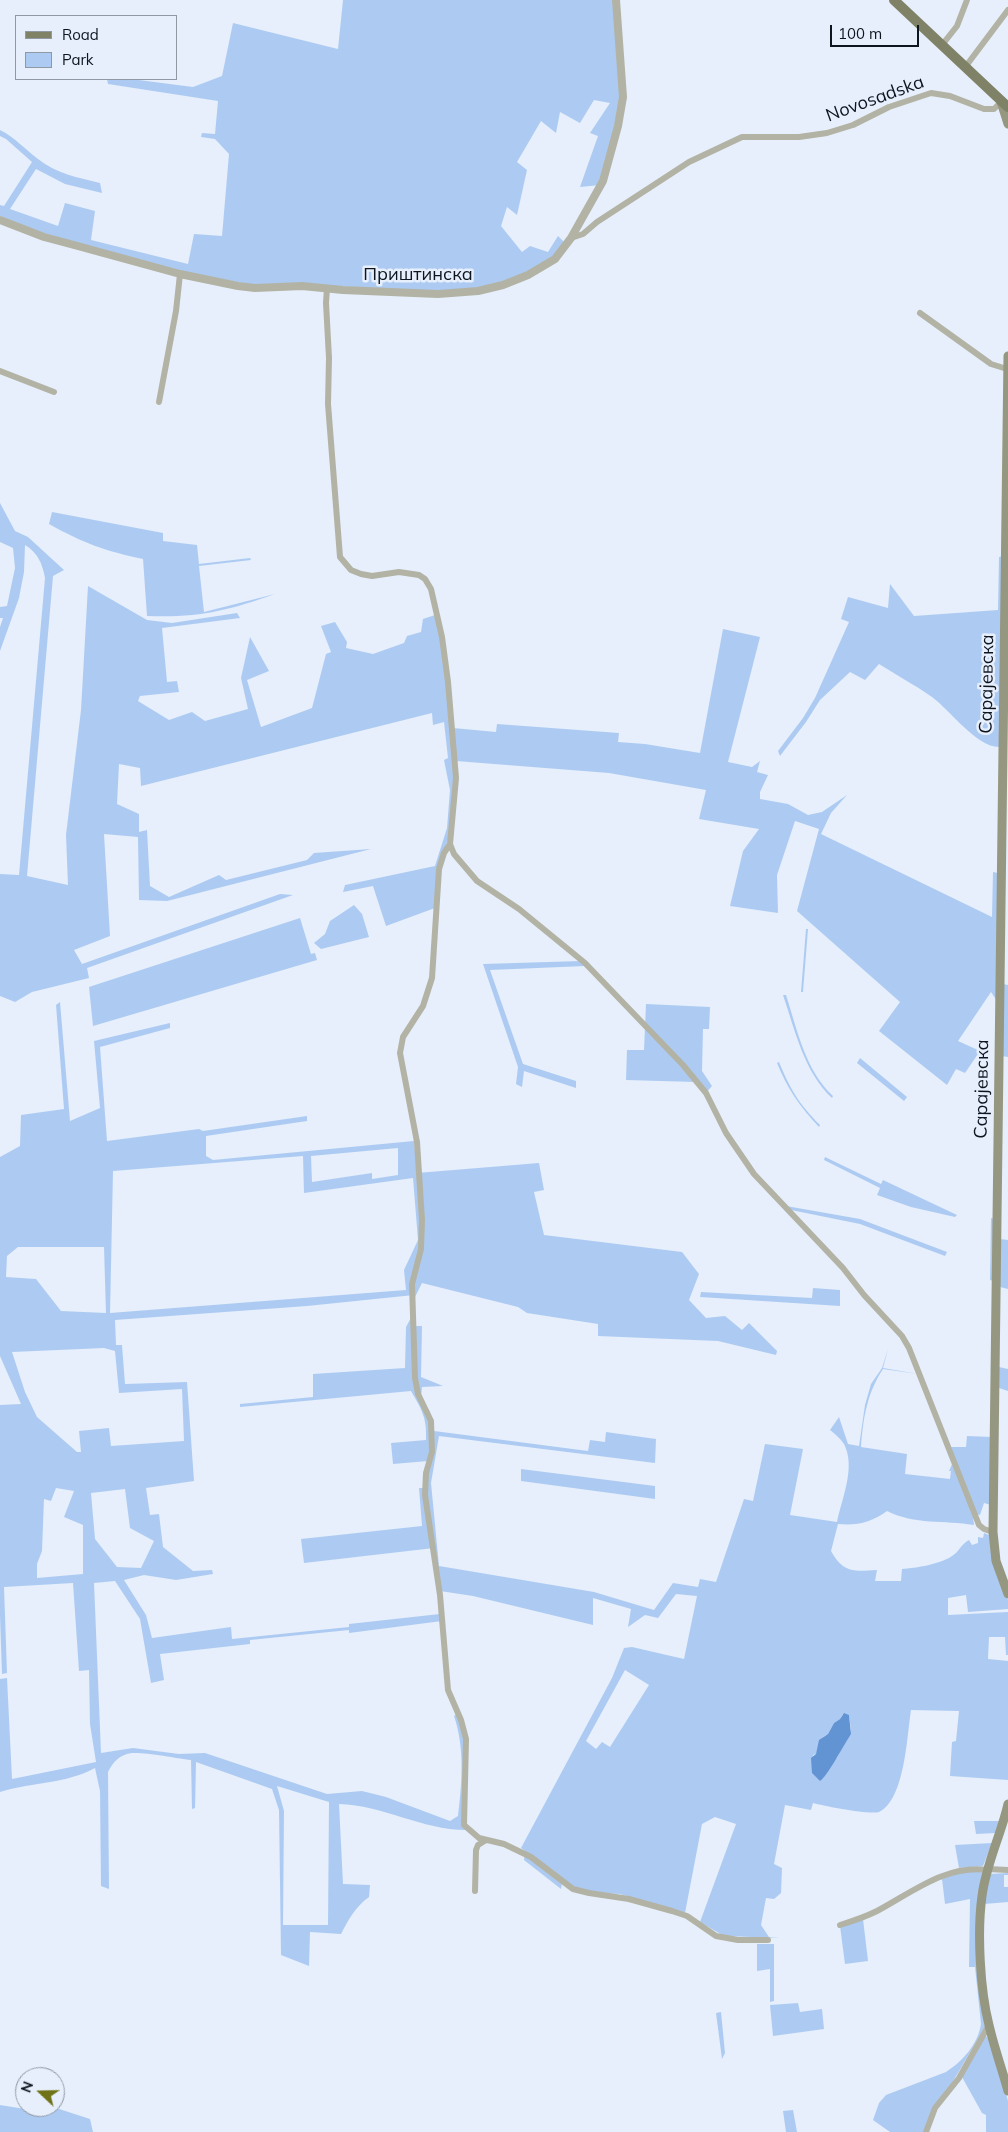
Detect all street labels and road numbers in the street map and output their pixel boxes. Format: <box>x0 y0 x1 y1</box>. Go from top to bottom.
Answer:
street label: Novosadska <box>823 71 927 127</box>
street label: Приштинска <box>363 264 473 286</box>
street label: Сарајевска <box>975 634 999 734</box>
street label: Сарајевска <box>970 1039 994 1139</box>

